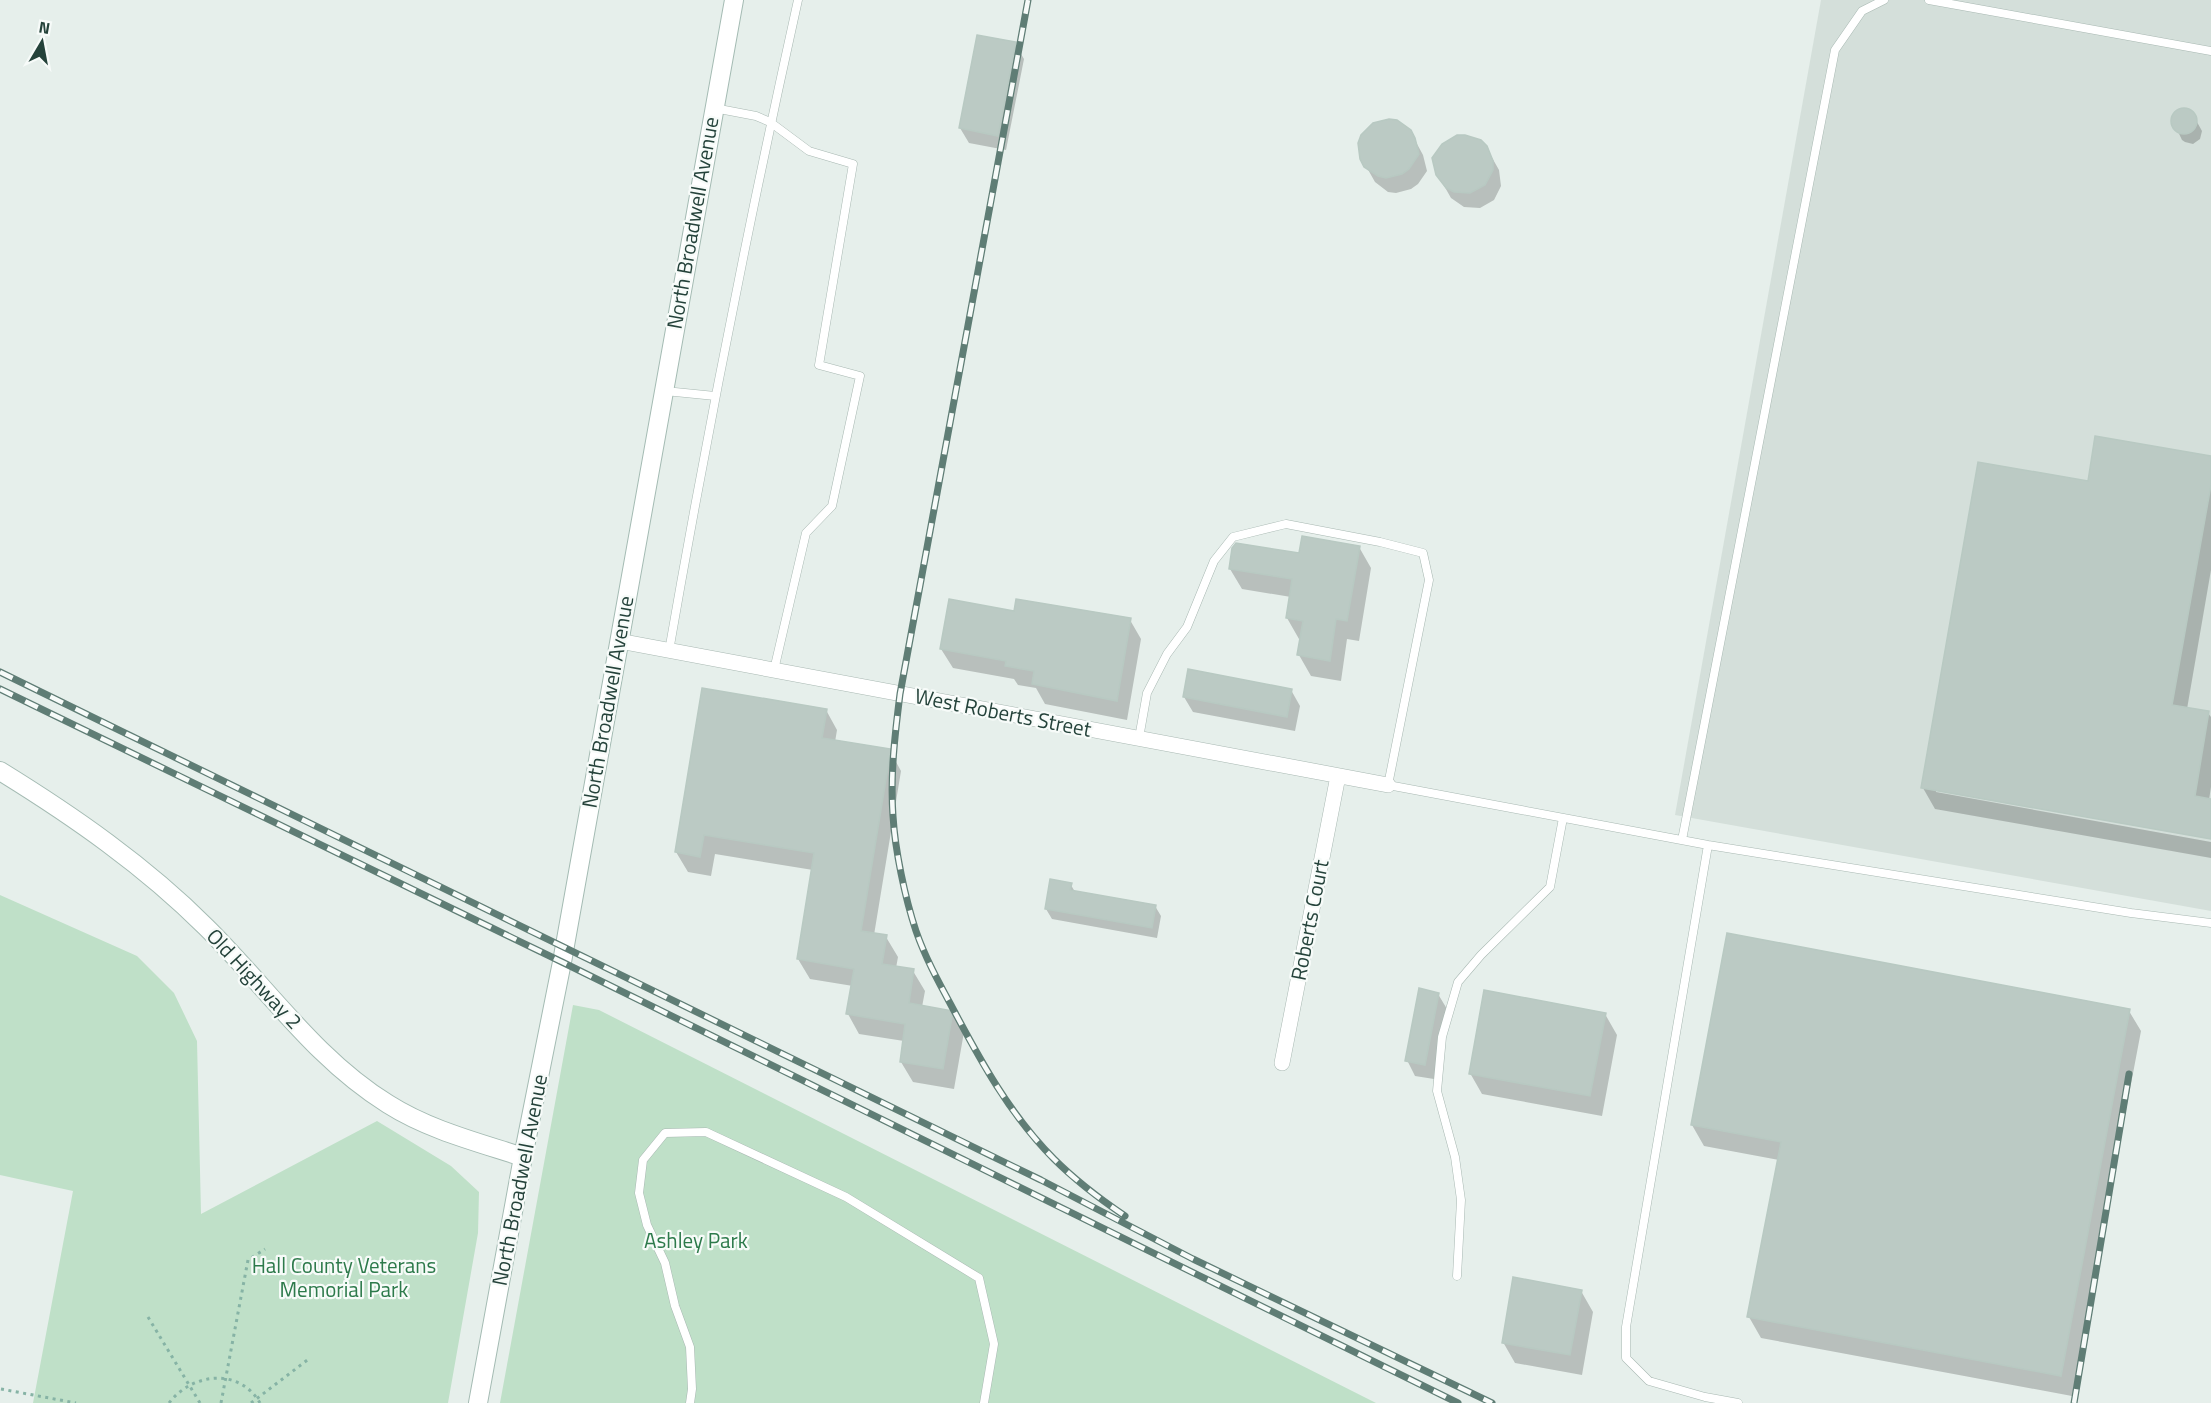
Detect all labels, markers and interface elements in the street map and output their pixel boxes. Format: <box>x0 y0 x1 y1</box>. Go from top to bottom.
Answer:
north arrow <box>12 12 72 72</box>
text: N <box>37 14 52 40</box>
street label: North Broadwell Avenue <box>658 114 726 331</box>
street label: North Broadwell Avenue <box>573 593 641 810</box>
street label: West Roberts Street <box>912 679 1095 745</box>
street label: Roberts Court <box>1282 856 1337 983</box>
street label: Old Highway 2 <box>199 921 310 1036</box>
street label: North Broadwell Avenue <box>483 1071 555 1288</box>
park label: Ashley Park <box>644 1224 748 1256</box>
park label: Hall County Veterans Memorial Park <box>252 1249 436 1305</box>

